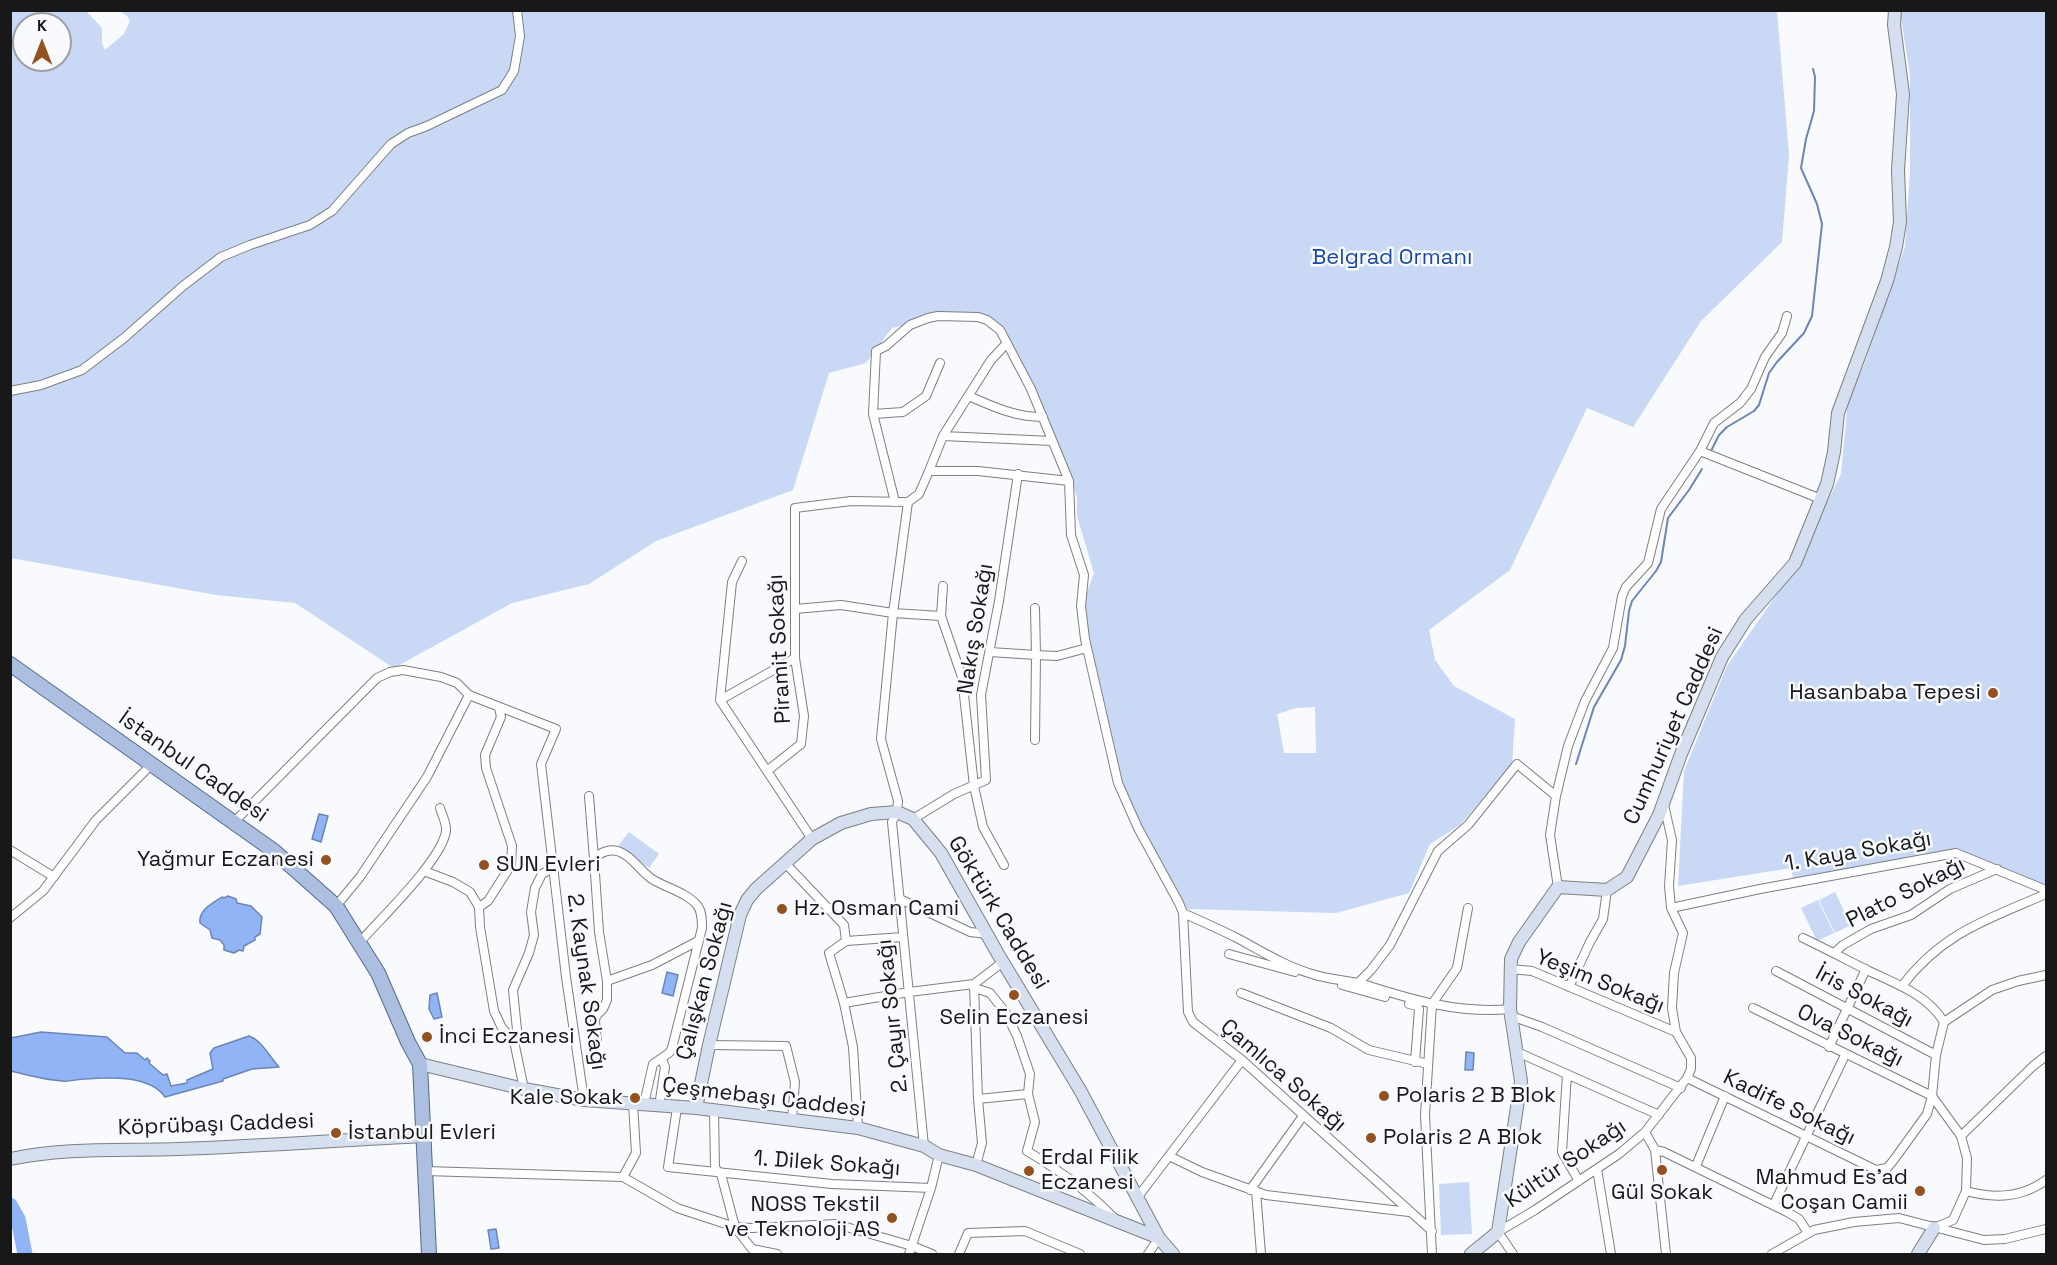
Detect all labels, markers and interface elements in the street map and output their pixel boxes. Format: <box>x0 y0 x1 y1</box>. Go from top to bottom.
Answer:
north arrow <box>12 12 72 72</box>
text: K <box>37 15 47 36</box>
park label: Belgrad Ormanı <box>1312 245 1472 271</box>
street label: Nakış Sokağı <box>953 562 999 696</box>
street label: Piramit Sokağı <box>763 574 797 724</box>
street label: Cumhuriyet Caddesi <box>1618 623 1730 829</box>
place label: Hasanbaba Tepesi <box>1789 680 1981 706</box>
marker: Hasanbaba Tepesi <box>1986 686 2000 700</box>
street label: İstanbul Caddesi <box>113 706 273 828</box>
street label: 1. Kaya Sokağı <box>1783 826 1933 878</box>
street label: Göktürk Caddesi <box>942 832 1054 994</box>
place label: Yağmur Eczanesi <box>137 847 314 873</box>
place label: SUN Evleri <box>496 852 601 878</box>
street label: Plato Sokağı <box>1842 852 1970 934</box>
marker: Yağmur Eczanesi <box>319 853 333 867</box>
marker: SUN Evleri <box>477 858 491 872</box>
street label: 2. Kaynak Sokağı <box>561 892 611 1072</box>
place label: Hz. Osman Cami <box>794 896 959 922</box>
street label: Çalışkan Sokağı <box>671 899 739 1063</box>
marker: Hz. Osman Cami <box>775 902 789 916</box>
street label: 2. Çayır Sokağı <box>872 938 914 1094</box>
street label: Yeşim Sokağı <box>1532 944 1668 1020</box>
street label: İris Sokağı <box>1811 960 1917 1034</box>
marker: Selin Eczanesi <box>1007 988 1021 1002</box>
street label: Ova Sokağı <box>1793 999 1907 1073</box>
place label: Selin Eczanesi <box>939 1005 1089 1031</box>
street label: Çamlıca Sokağı <box>1215 1014 1351 1138</box>
place label: İnci Eczanesi <box>439 1024 575 1050</box>
marker: İnci Eczanesi <box>420 1030 434 1044</box>
street label: Kadife Sokağı <box>1719 1065 1859 1151</box>
street label: Çeşmebaşı Caddesi <box>661 1072 867 1124</box>
place label: Polaris 2 B Blok <box>1396 1083 1556 1109</box>
place label: Kale Sokak <box>510 1085 623 1111</box>
marker: Polaris 2 B Blok <box>1377 1089 1391 1103</box>
marker: Kale Sokak <box>628 1091 642 1105</box>
street label: Köprübaşı Caddesi <box>117 1108 315 1142</box>
street label: Kültür Sokağı <box>1501 1114 1631 1214</box>
place label: İstanbul Evleri <box>348 1120 496 1146</box>
place label: Polaris 2 A Blok <box>1383 1125 1542 1151</box>
marker: İstanbul Evleri <box>329 1126 343 1140</box>
marker: Polaris 2 A Blok <box>1364 1131 1378 1145</box>
place label: Erdal Filik Eczanesi <box>1041 1145 1139 1196</box>
street label: 1. Dilek Sokağı <box>753 1146 901 1182</box>
marker: Gül Sokak <box>1655 1163 1669 1177</box>
marker: Erdal Filik Eczanesi <box>1022 1164 1036 1178</box>
place label: Mahmud Es'ad Coşan Camii <box>1755 1165 1908 1216</box>
place label: Gül Sokak <box>1611 1180 1713 1206</box>
marker: Mahmud Es'ad Coşan Camii <box>1913 1184 1927 1198</box>
place label: NOSS Tekstil ve Teknoloji AS <box>724 1192 880 1244</box>
marker: NOSS Tekstil ve Teknoloji AS <box>885 1211 899 1225</box>

